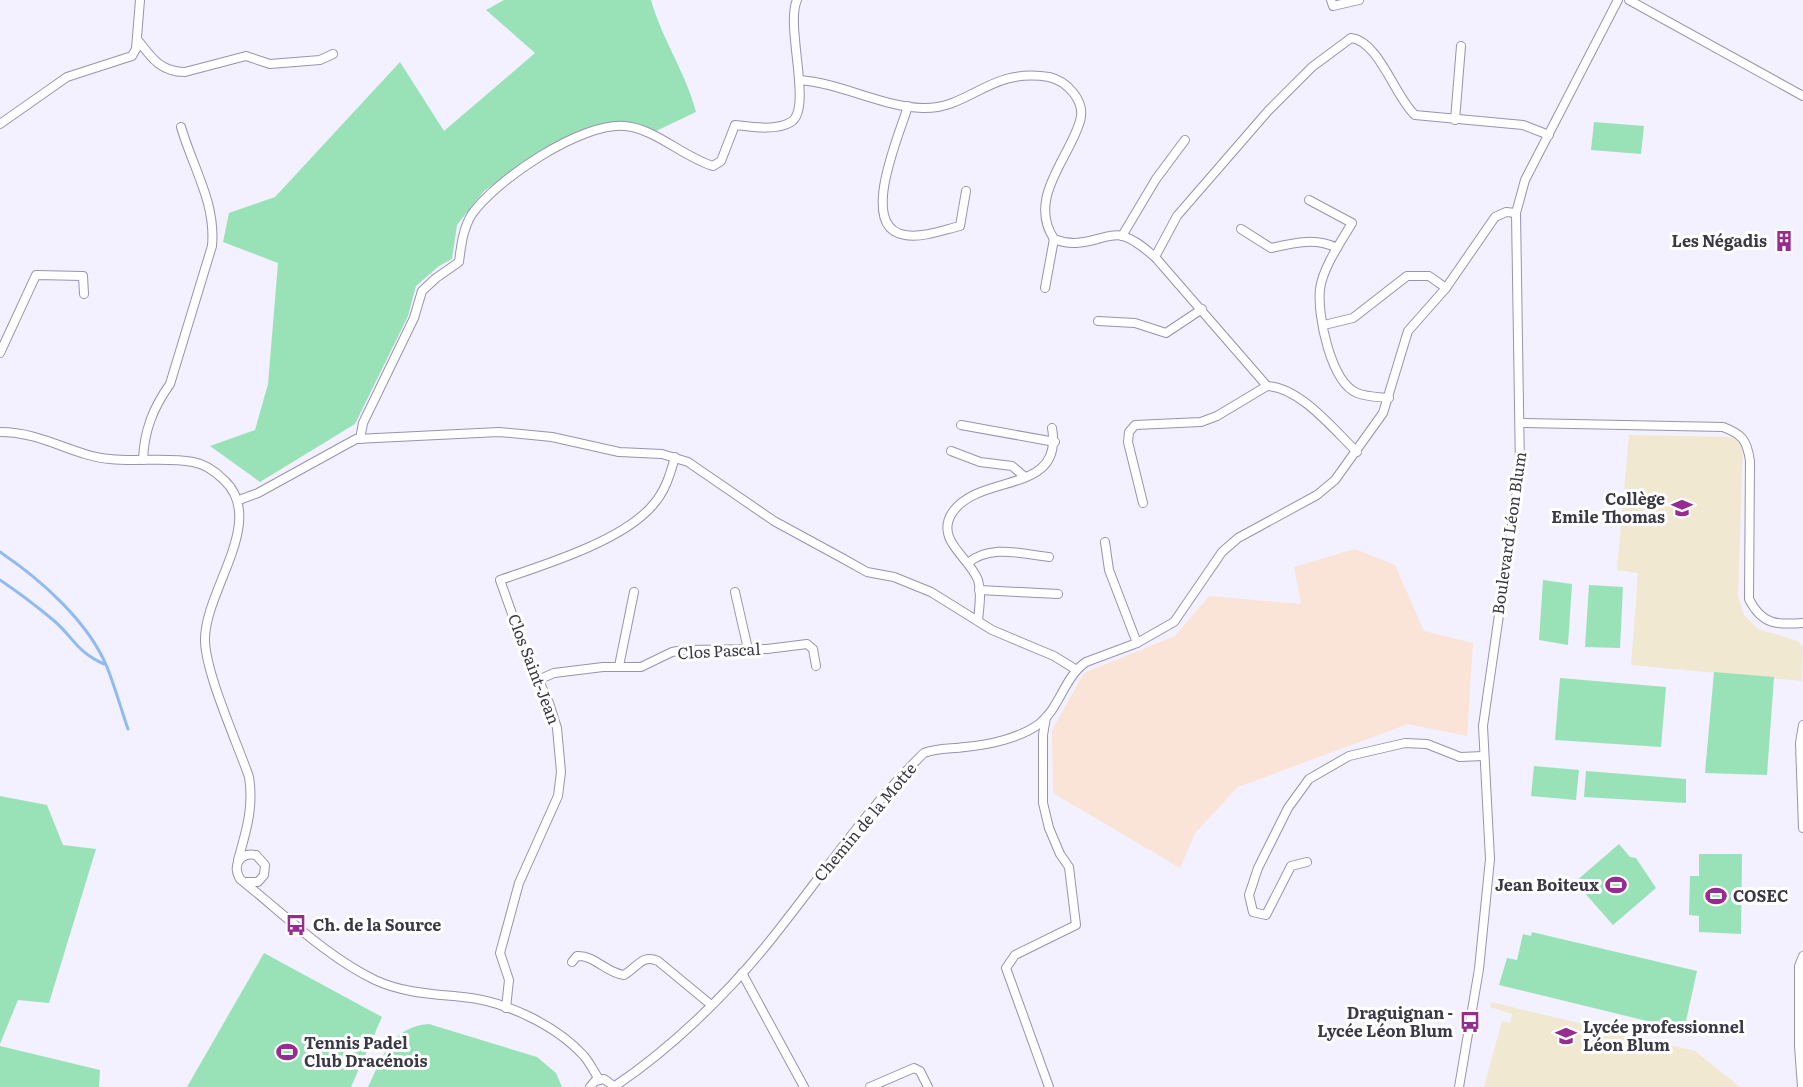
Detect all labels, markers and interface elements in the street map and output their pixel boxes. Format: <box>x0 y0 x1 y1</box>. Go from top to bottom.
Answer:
place label: Les Négadis <box>1672 228 1767 252</box>
building icon: Les Négadis <box>1772 229 1796 253</box>
street label: Boulevard Léon Blum <box>1485 449 1531 616</box>
place label: Collège Emile Thomas <box>1551 486 1665 528</box>
school or university icon: Collège Emile Thomas <box>1670 496 1694 520</box>
street label: Clos Saint-Jean <box>503 610 567 728</box>
street label: Clos Pascal <box>677 636 761 664</box>
street label: Chemin de la Motte <box>807 757 921 886</box>
place label: Jean Boiteux <box>1495 872 1599 896</box>
sports icon: Jean Boiteux <box>1604 873 1628 897</box>
place label: COSEC <box>1733 883 1788 907</box>
sports icon: COSEC <box>1704 884 1728 908</box>
place label: Ch. de la Source <box>313 912 441 936</box>
bus stop icon: Ch. de la Source <box>284 913 308 937</box>
place label: Draguignan - Lycée Léon Blum <box>1317 1000 1453 1042</box>
bus stop icon: Draguignan - Lycée Léon Blum <box>1458 1010 1482 1034</box>
place label: Lycée professionnel Léon Blum <box>1583 1014 1745 1056</box>
school or university icon: Lycée professionnel Léon Blum <box>1554 1024 1578 1048</box>
place label: Tennis Padel Club Dracénois <box>304 1030 428 1072</box>
sports icon: Tennis Padel Club Dracénois <box>275 1040 299 1064</box>

